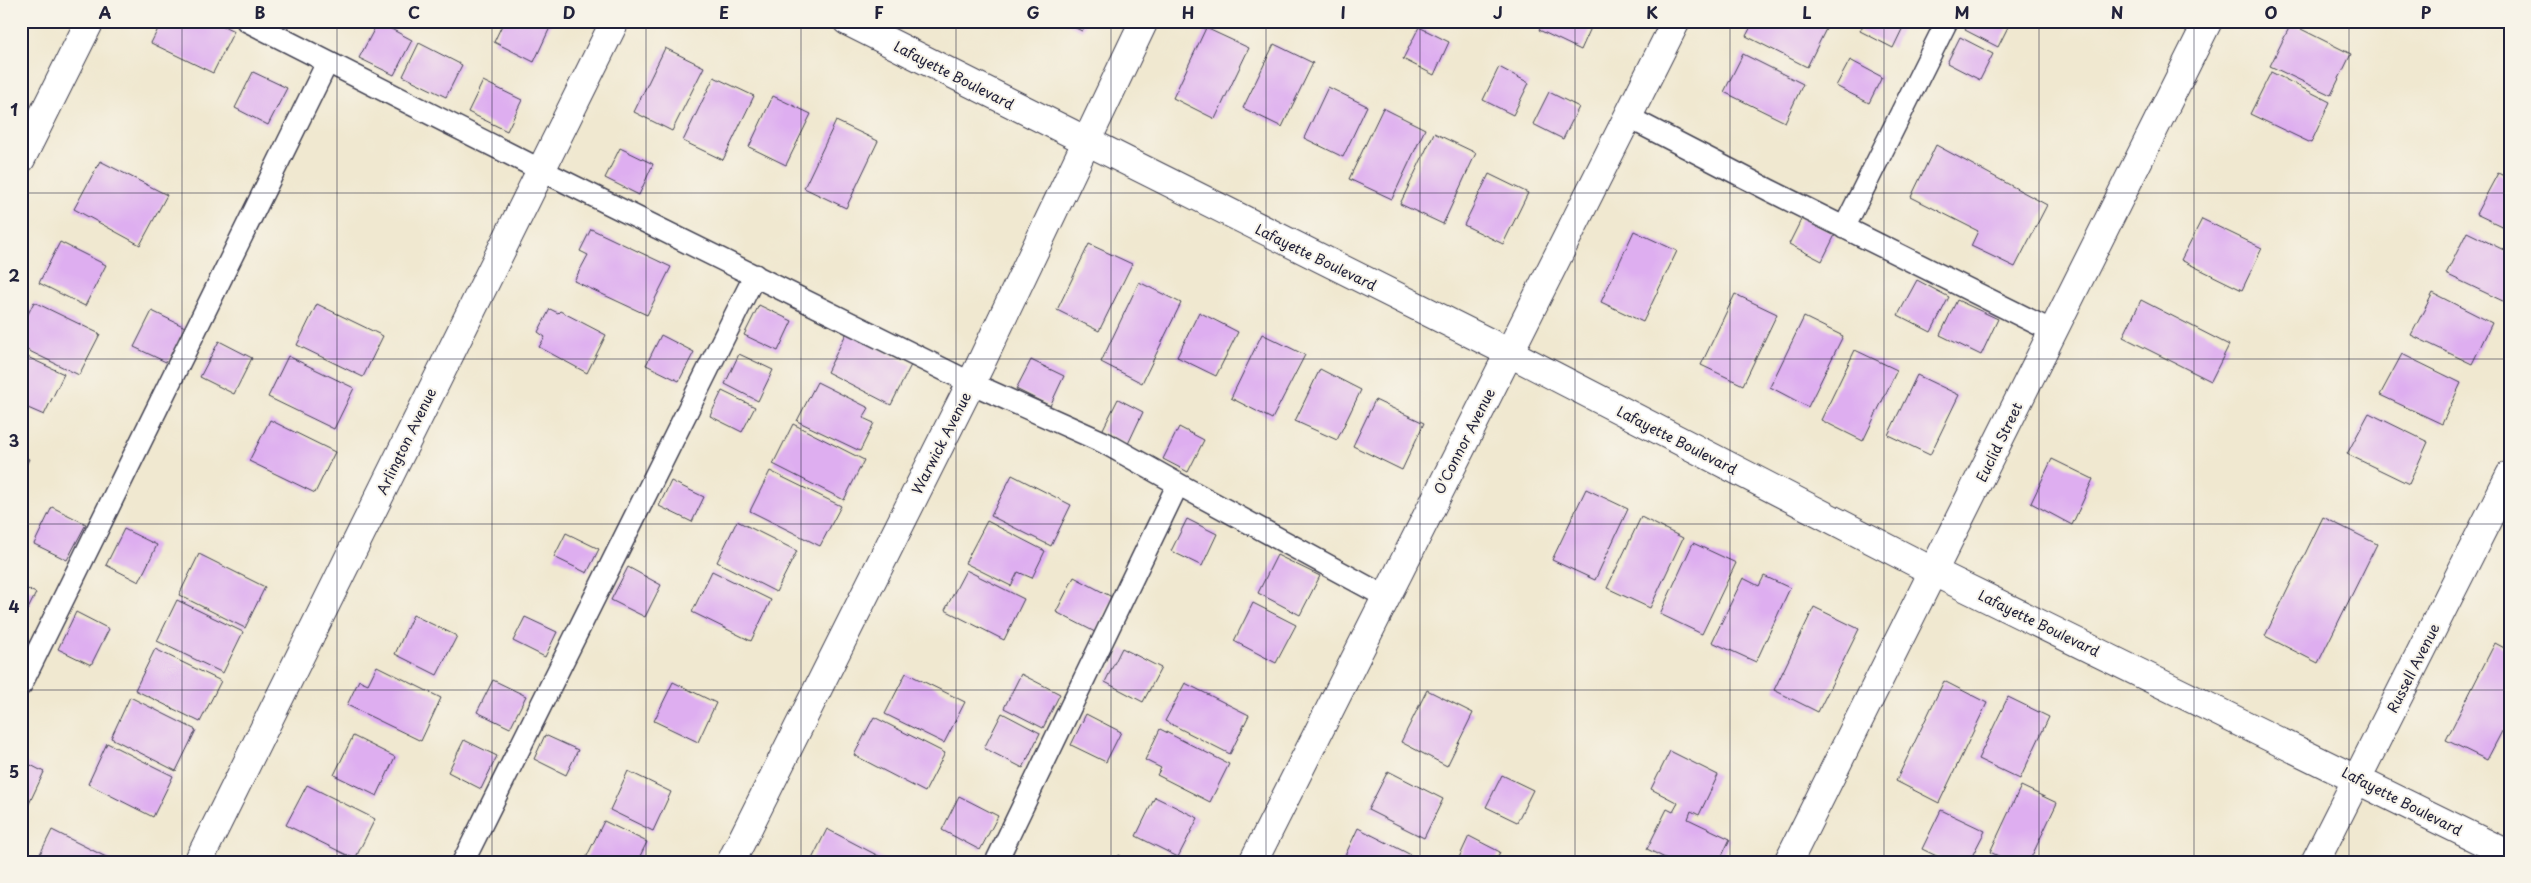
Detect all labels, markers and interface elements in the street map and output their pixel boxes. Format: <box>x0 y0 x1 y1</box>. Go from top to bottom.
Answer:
text: A <box>99 0 112 24</box>
text: B <box>255 0 266 24</box>
text: C <box>408 0 420 24</box>
text: D <box>563 0 575 24</box>
text: E <box>719 0 729 24</box>
text: F <box>874 0 884 24</box>
text: G <box>1026 0 1040 24</box>
text: H <box>1182 0 1194 24</box>
text: I <box>1340 0 1346 24</box>
text: J <box>1493 0 1503 24</box>
text: K <box>1646 0 1658 24</box>
text: L <box>1802 0 1812 24</box>
text: M <box>1954 0 1970 24</box>
text: N <box>2111 0 2123 24</box>
text: O <box>2265 0 2278 24</box>
text: P <box>2421 0 2432 24</box>
street label: Lafayette Boulevard <box>890 36 1018 115</box>
text: 1 <box>10 97 18 121</box>
street label: Lafayette Boulevard <box>1252 218 1381 296</box>
text: 2 <box>8 263 20 287</box>
street label: Arlington Avenue <box>371 384 441 498</box>
street label: O'Connor Avenue <box>1428 384 1500 498</box>
street label: Warwick Avenue <box>906 388 976 498</box>
street label: Euclid Street <box>1971 398 2027 485</box>
street label: Lafayette Boulevard <box>1613 401 1741 480</box>
text: 3 <box>9 428 19 452</box>
street label: Lafayette Boulevard <box>1975 584 2104 662</box>
text: 4 <box>9 594 20 618</box>
street label: Russell Avenue <box>2381 619 2445 716</box>
text: 5 <box>9 759 19 783</box>
street label: Lafayette Boulevard <box>2338 762 2466 841</box>

